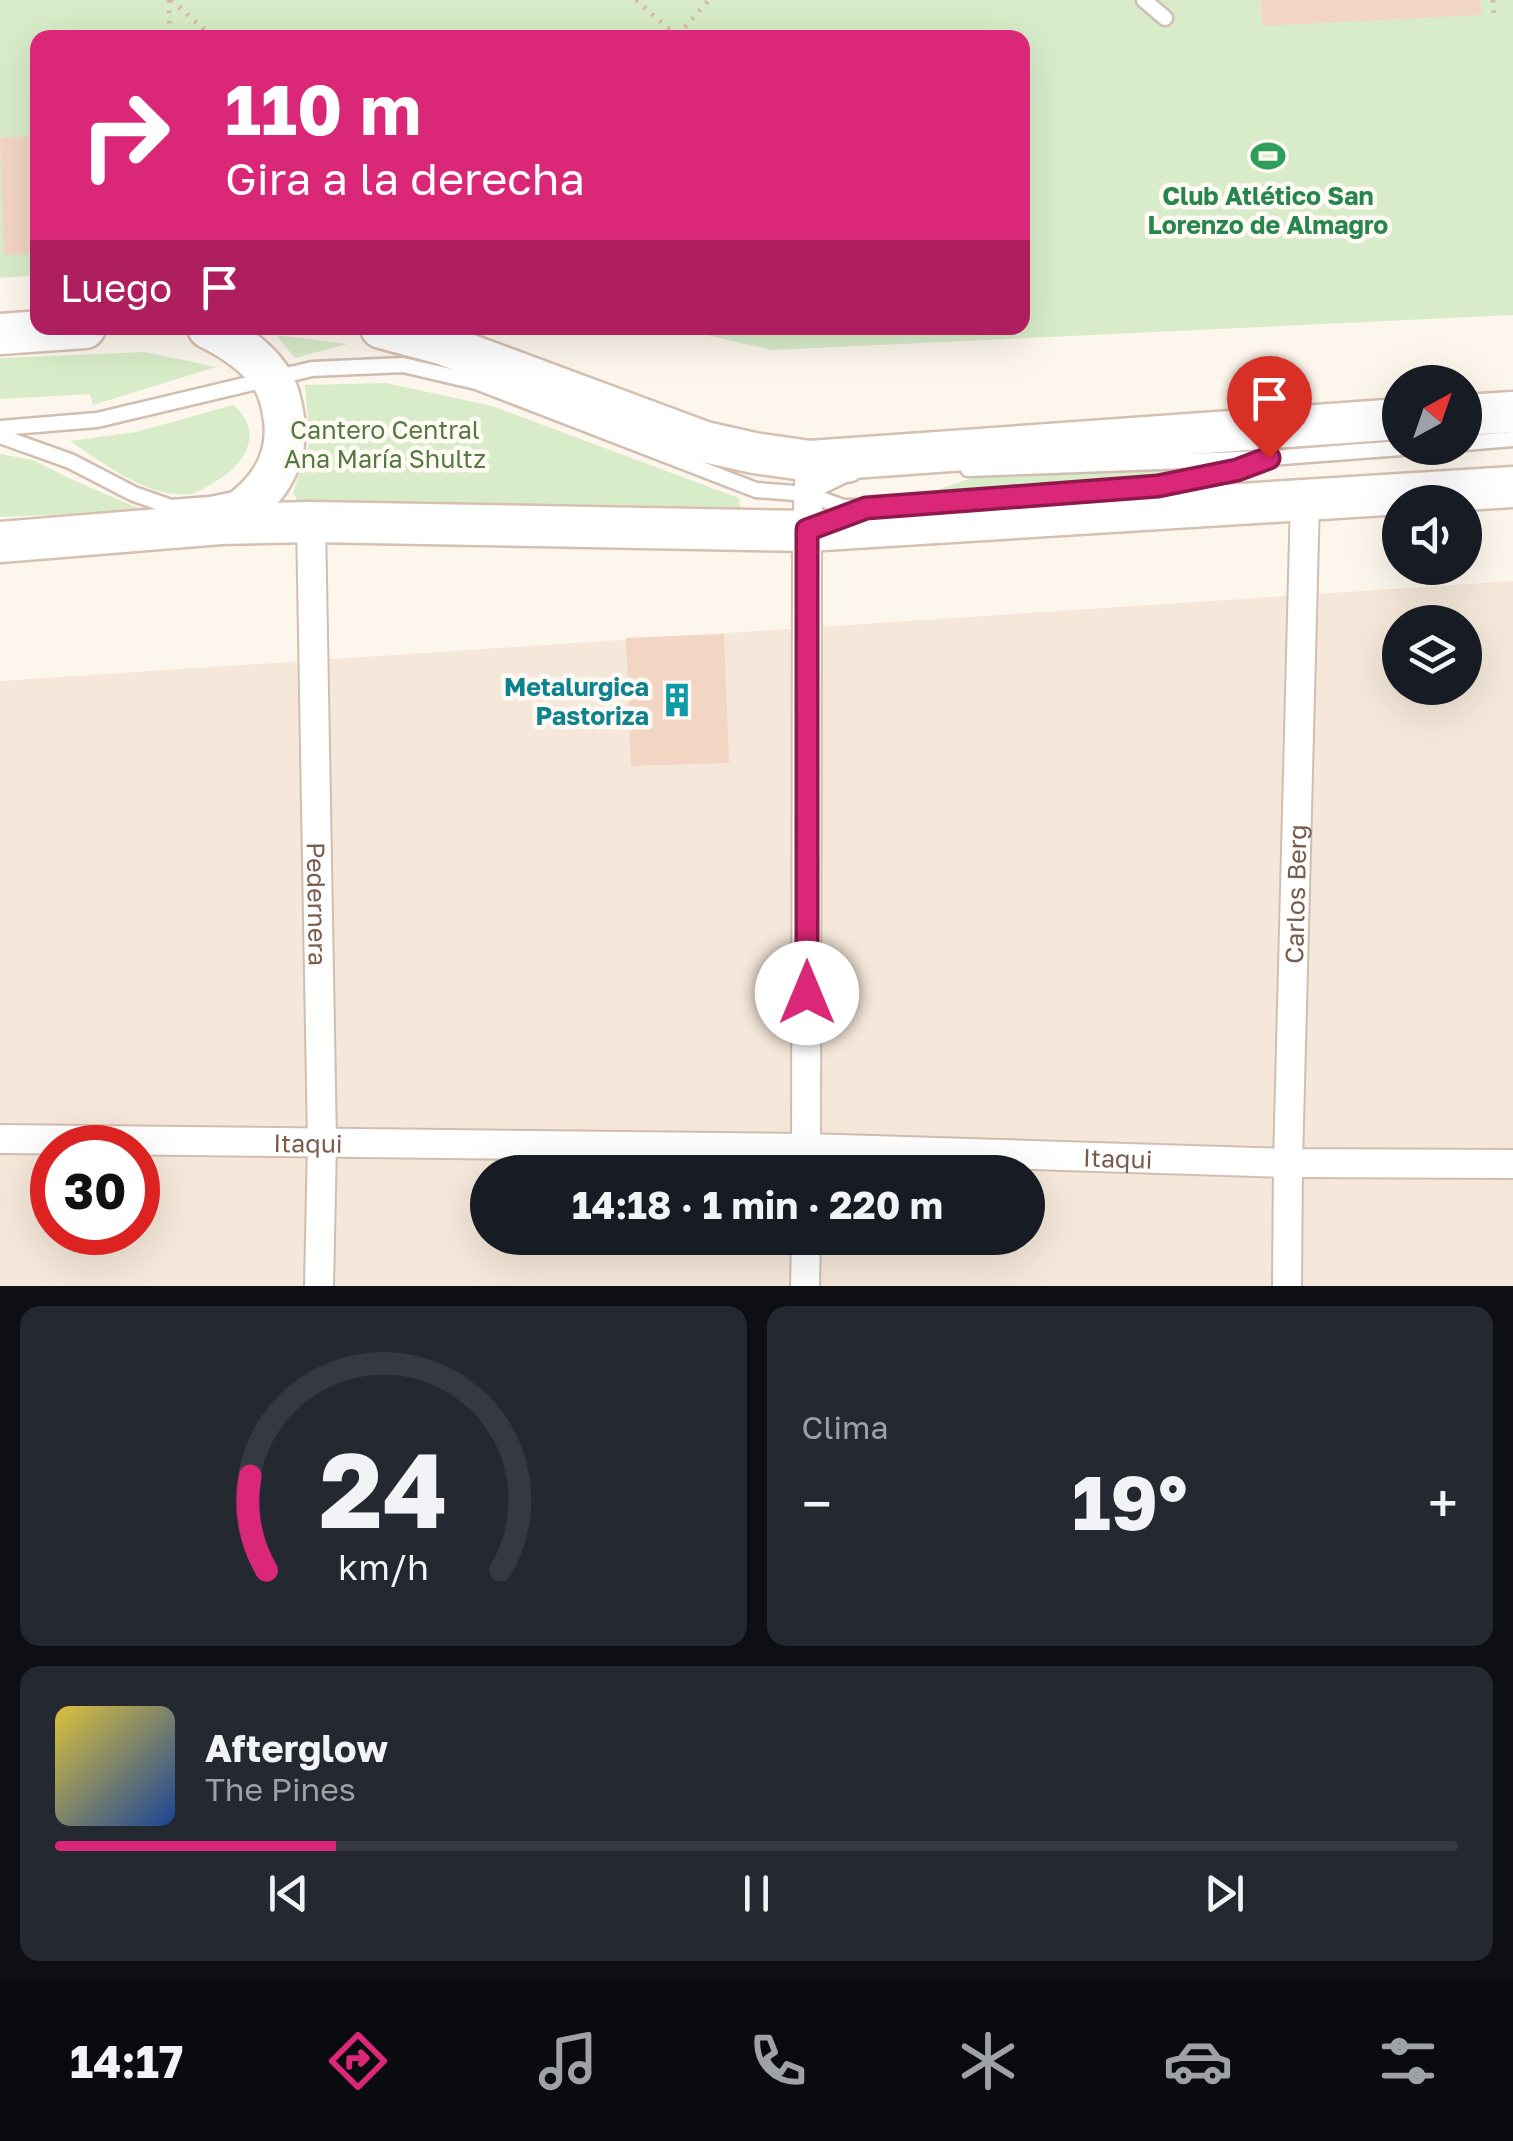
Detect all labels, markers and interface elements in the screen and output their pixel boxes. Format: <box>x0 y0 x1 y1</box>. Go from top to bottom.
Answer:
text: 110 m <box>225 66 421 150</box>
icon: right <box>60 70 190 200</box>
sports icon: Club Atlético San Lorenzo de Almagro <box>1249 137 1287 175</box>
text: Gira a la derecha <box>225 151 585 205</box>
place label: Club Atlético San Lorenzo de Almagro <box>1148 180 1388 240</box>
icon: arrive <box>192 260 247 315</box>
text: Luego <box>60 265 172 310</box>
pin <box>1227 356 1312 459</box>
north arrow <box>1382 365 1482 465</box>
map controls <box>1382 365 1482 705</box>
icon: arrive <box>1242 371 1297 426</box>
park label: Cantero Central Ana María Shultz <box>284 414 486 474</box>
button: sound <box>1382 485 1482 585</box>
button: layers <box>1382 605 1482 705</box>
place label: Metalurgica Pastoriza <box>504 671 649 731</box>
building icon: Metalurgica Pastoriza <box>658 681 696 719</box>
street label: Carlos Berg <box>1278 824 1312 964</box>
street label: Pedernera <box>301 842 334 966</box>
position arrow <box>755 941 859 1045</box>
speed limit sign: 30 <box>30 1125 160 1255</box>
street label: Itaqui <box>273 1127 343 1158</box>
street label: Itaqui <box>1083 1141 1153 1174</box>
text: 14:18 · 1 min · 220 m <box>572 1182 943 1227</box>
text: Clima <box>802 1408 888 1446</box>
text: 24 <box>319 1426 447 1551</box>
text: 19° <box>1072 1456 1188 1547</box>
text: − <box>802 1470 832 1536</box>
text: + <box>1428 1470 1458 1536</box>
text: km/h <box>338 1545 429 1588</box>
text: Afterglow <box>205 1725 388 1770</box>
text: The Pines <box>205 1770 356 1808</box>
icon: previous <box>261 1866 316 1921</box>
icon: pause <box>729 1866 784 1921</box>
icon: next <box>1197 1866 1252 1921</box>
icon: directions <box>323 2026 393 2096</box>
icon: music <box>533 2026 603 2096</box>
icon: phone <box>743 2026 813 2096</box>
icon: climate <box>953 2026 1023 2096</box>
icon: car <box>1163 2026 1233 2096</box>
icon: filters <box>1373 2026 1443 2096</box>
text: 14:17 <box>70 2034 183 2088</box>

